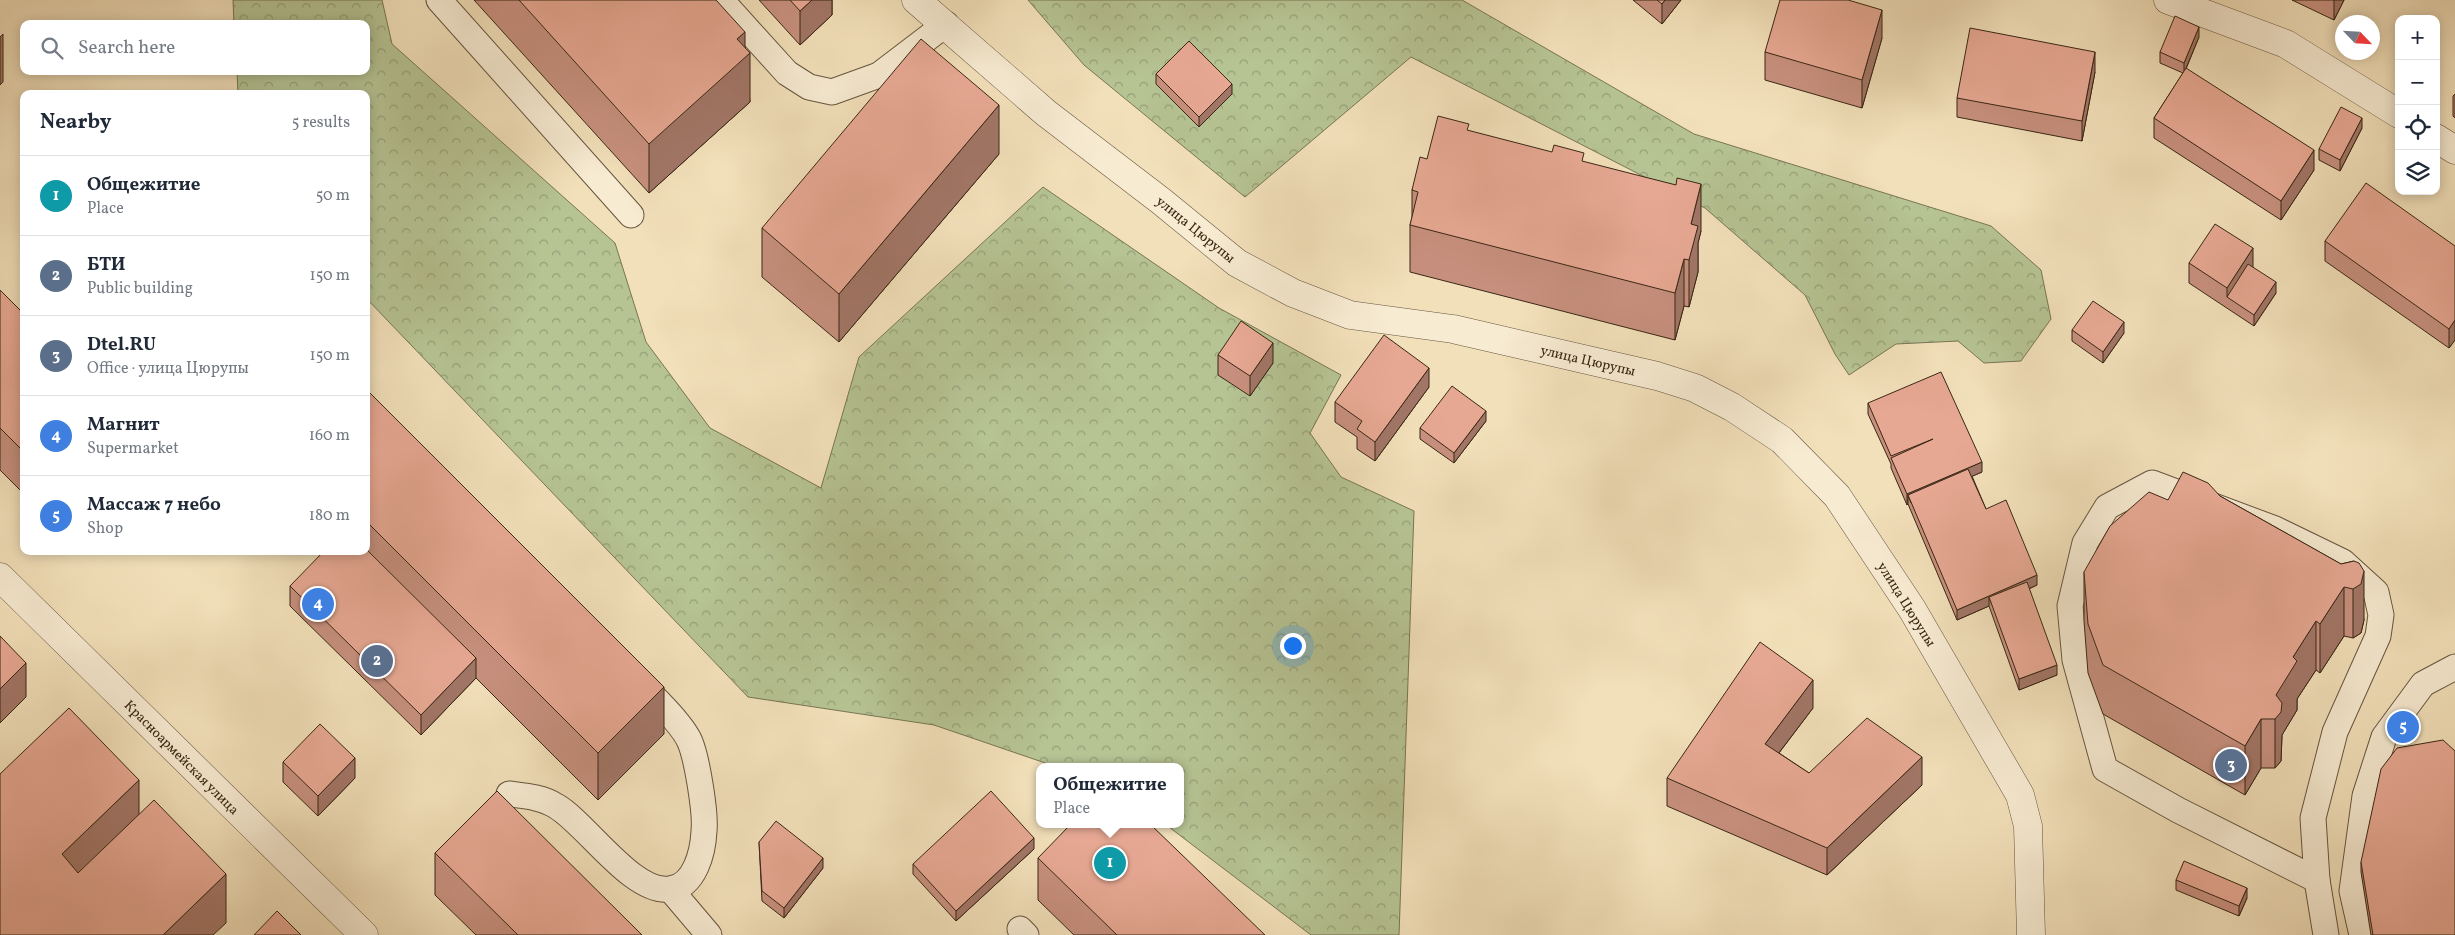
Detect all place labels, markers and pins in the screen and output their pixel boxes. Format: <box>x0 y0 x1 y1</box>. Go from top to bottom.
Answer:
pin: 4 <box>302 585 334 623</box>
pin: 2 <box>361 642 393 680</box>
pin: 5 <box>2387 708 2419 746</box>
pin: 3 <box>2215 746 2247 784</box>
pin: 1 <box>1094 844 1126 882</box>

